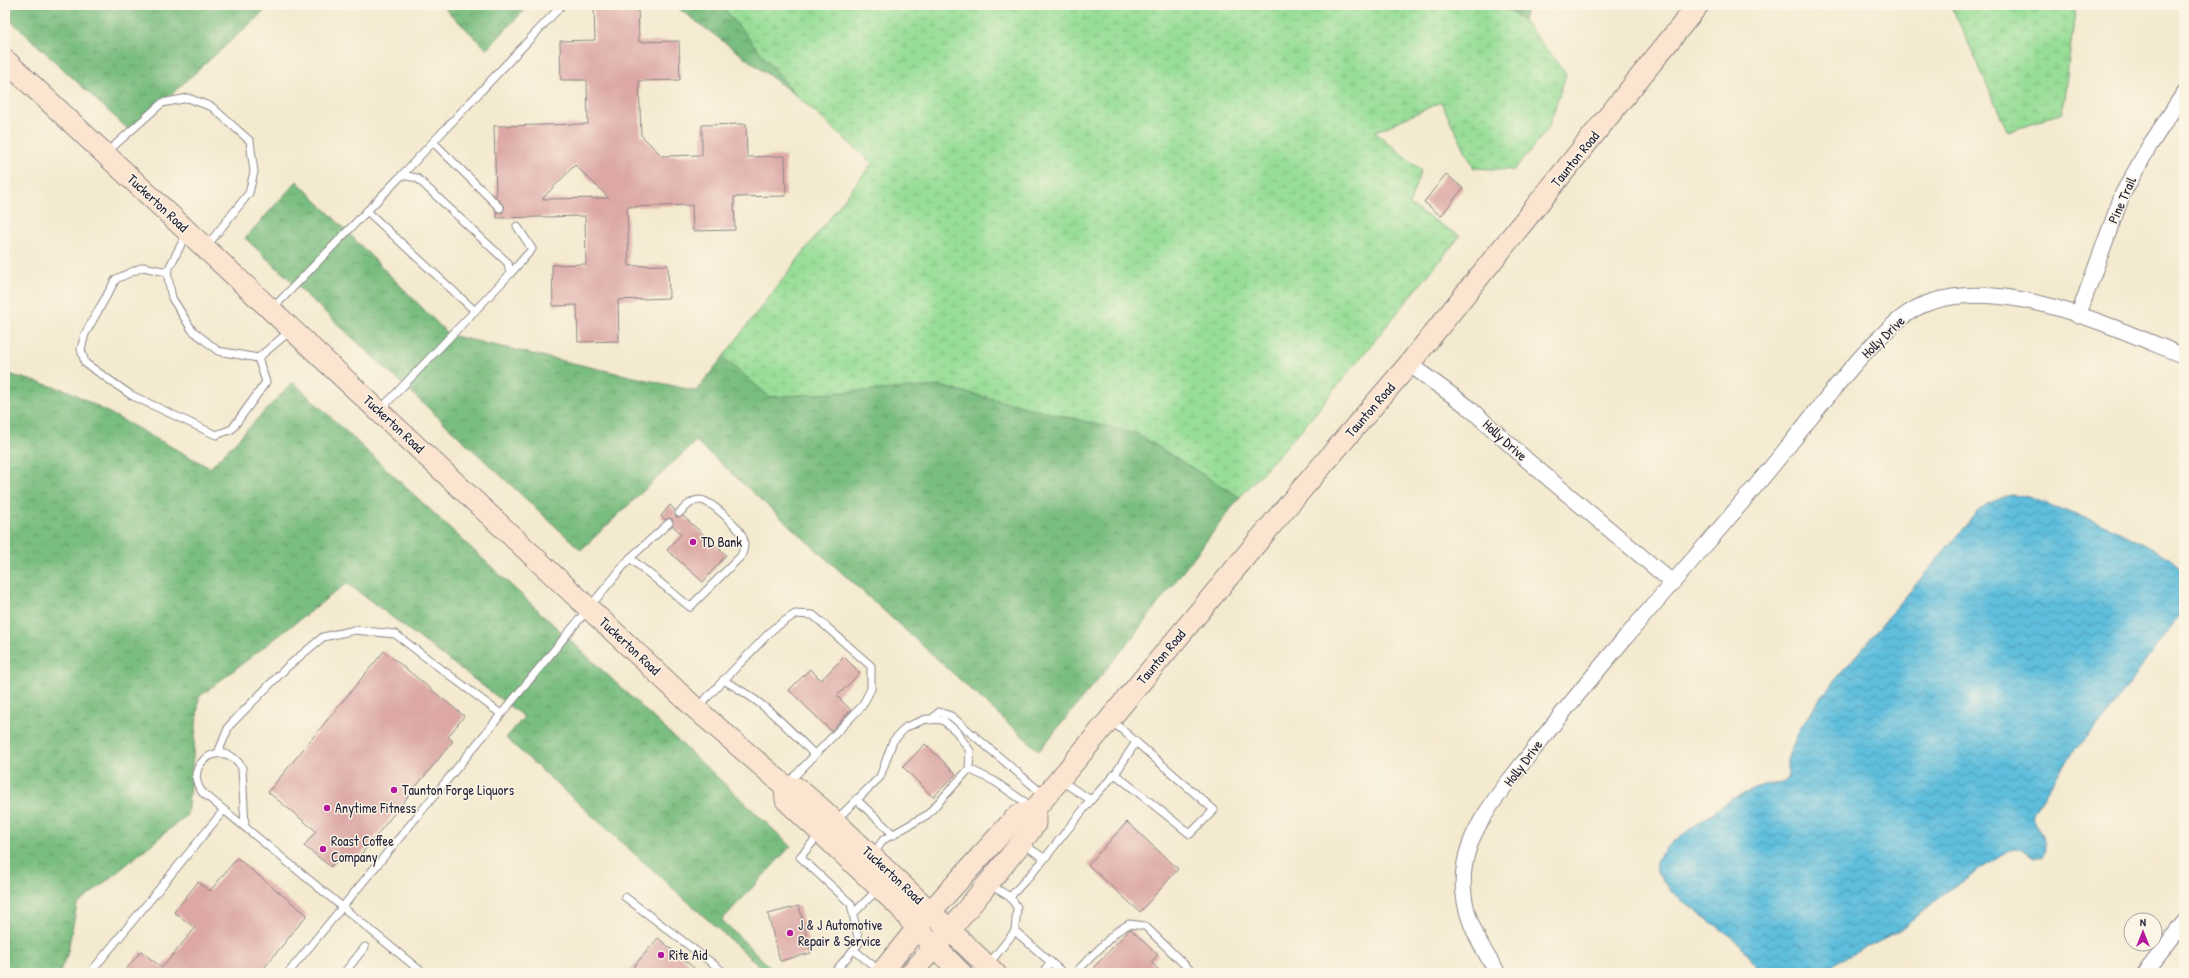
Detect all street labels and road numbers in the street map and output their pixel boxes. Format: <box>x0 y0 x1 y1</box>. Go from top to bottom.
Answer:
street label: Taunton Road <box>1546 126 1603 191</box>
street label: Tuckerton Road <box>124 169 193 236</box>
street label: Pine Trail <box>2103 173 2140 226</box>
street label: Holly Drive <box>1857 311 1910 363</box>
street label: Taunton Road <box>1341 378 1399 441</box>
street label: Tuckerton Road <box>360 390 429 457</box>
street label: Holly Drive <box>1478 415 1532 466</box>
street label: Tuckerton Road <box>596 612 665 679</box>
street label: Taunton Road <box>1132 625 1190 688</box>
street label: Holly Drive <box>1499 735 1547 790</box>
street label: Tuckerton Road <box>859 841 928 908</box>

